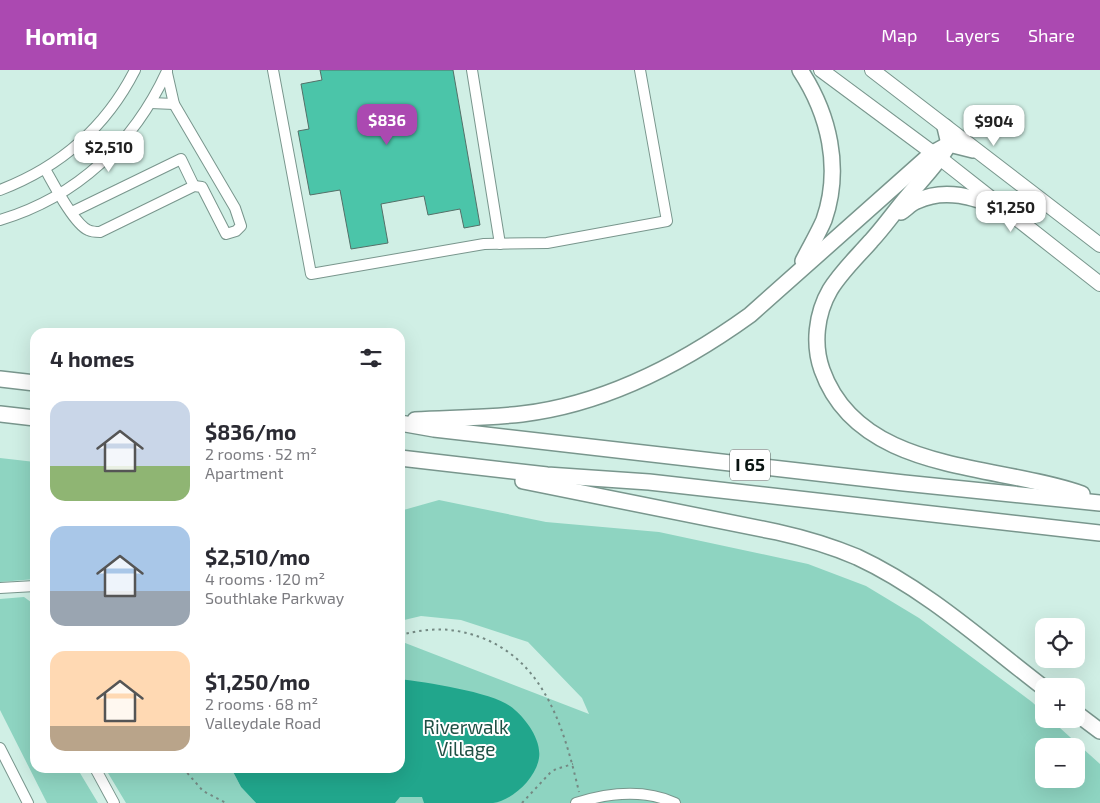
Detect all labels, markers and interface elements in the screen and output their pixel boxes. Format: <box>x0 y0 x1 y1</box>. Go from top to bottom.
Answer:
text: Homiq <box>25 21 98 50</box>
text: Map <box>881 24 917 46</box>
text: Layers <box>945 24 1000 46</box>
text: Share <box>1028 24 1075 46</box>
pin: $836 <box>357 104 417 146</box>
pin: $904 <box>964 104 1024 147</box>
text: $836 <box>368 110 406 129</box>
text: $904 <box>974 111 1014 130</box>
pin: $2,510 <box>68 131 150 173</box>
text: $2,510 <box>85 137 133 156</box>
pin: $1,250 <box>970 190 1052 233</box>
text: $1,250 <box>987 197 1035 216</box>
icon: filters <box>357 344 385 372</box>
text: 4 homes <box>50 346 134 371</box>
text: $836/mo <box>205 419 296 444</box>
icon: home <box>90 421 150 481</box>
text: 2 rooms · 52 m² <box>205 444 317 463</box>
road number: I 65 <box>730 450 770 480</box>
text: Apartment <box>205 463 284 482</box>
text: $2,510/mo <box>205 544 310 569</box>
icon: home <box>90 546 150 606</box>
text: 4 rooms · 120 m² <box>205 569 325 588</box>
text: Southlake Parkway <box>205 588 344 607</box>
map controls <box>1035 618 1085 788</box>
button: locate <box>1035 618 1085 668</box>
text: $1,250/mo <box>205 669 310 694</box>
icon: home <box>90 671 150 731</box>
button: + <box>1035 678 1085 728</box>
text: 2 rooms · 68 m² <box>205 694 318 713</box>
text: Valleydale Road <box>205 713 321 732</box>
park label: Riverwalk Village <box>423 715 509 760</box>
button: − <box>1035 738 1085 788</box>

